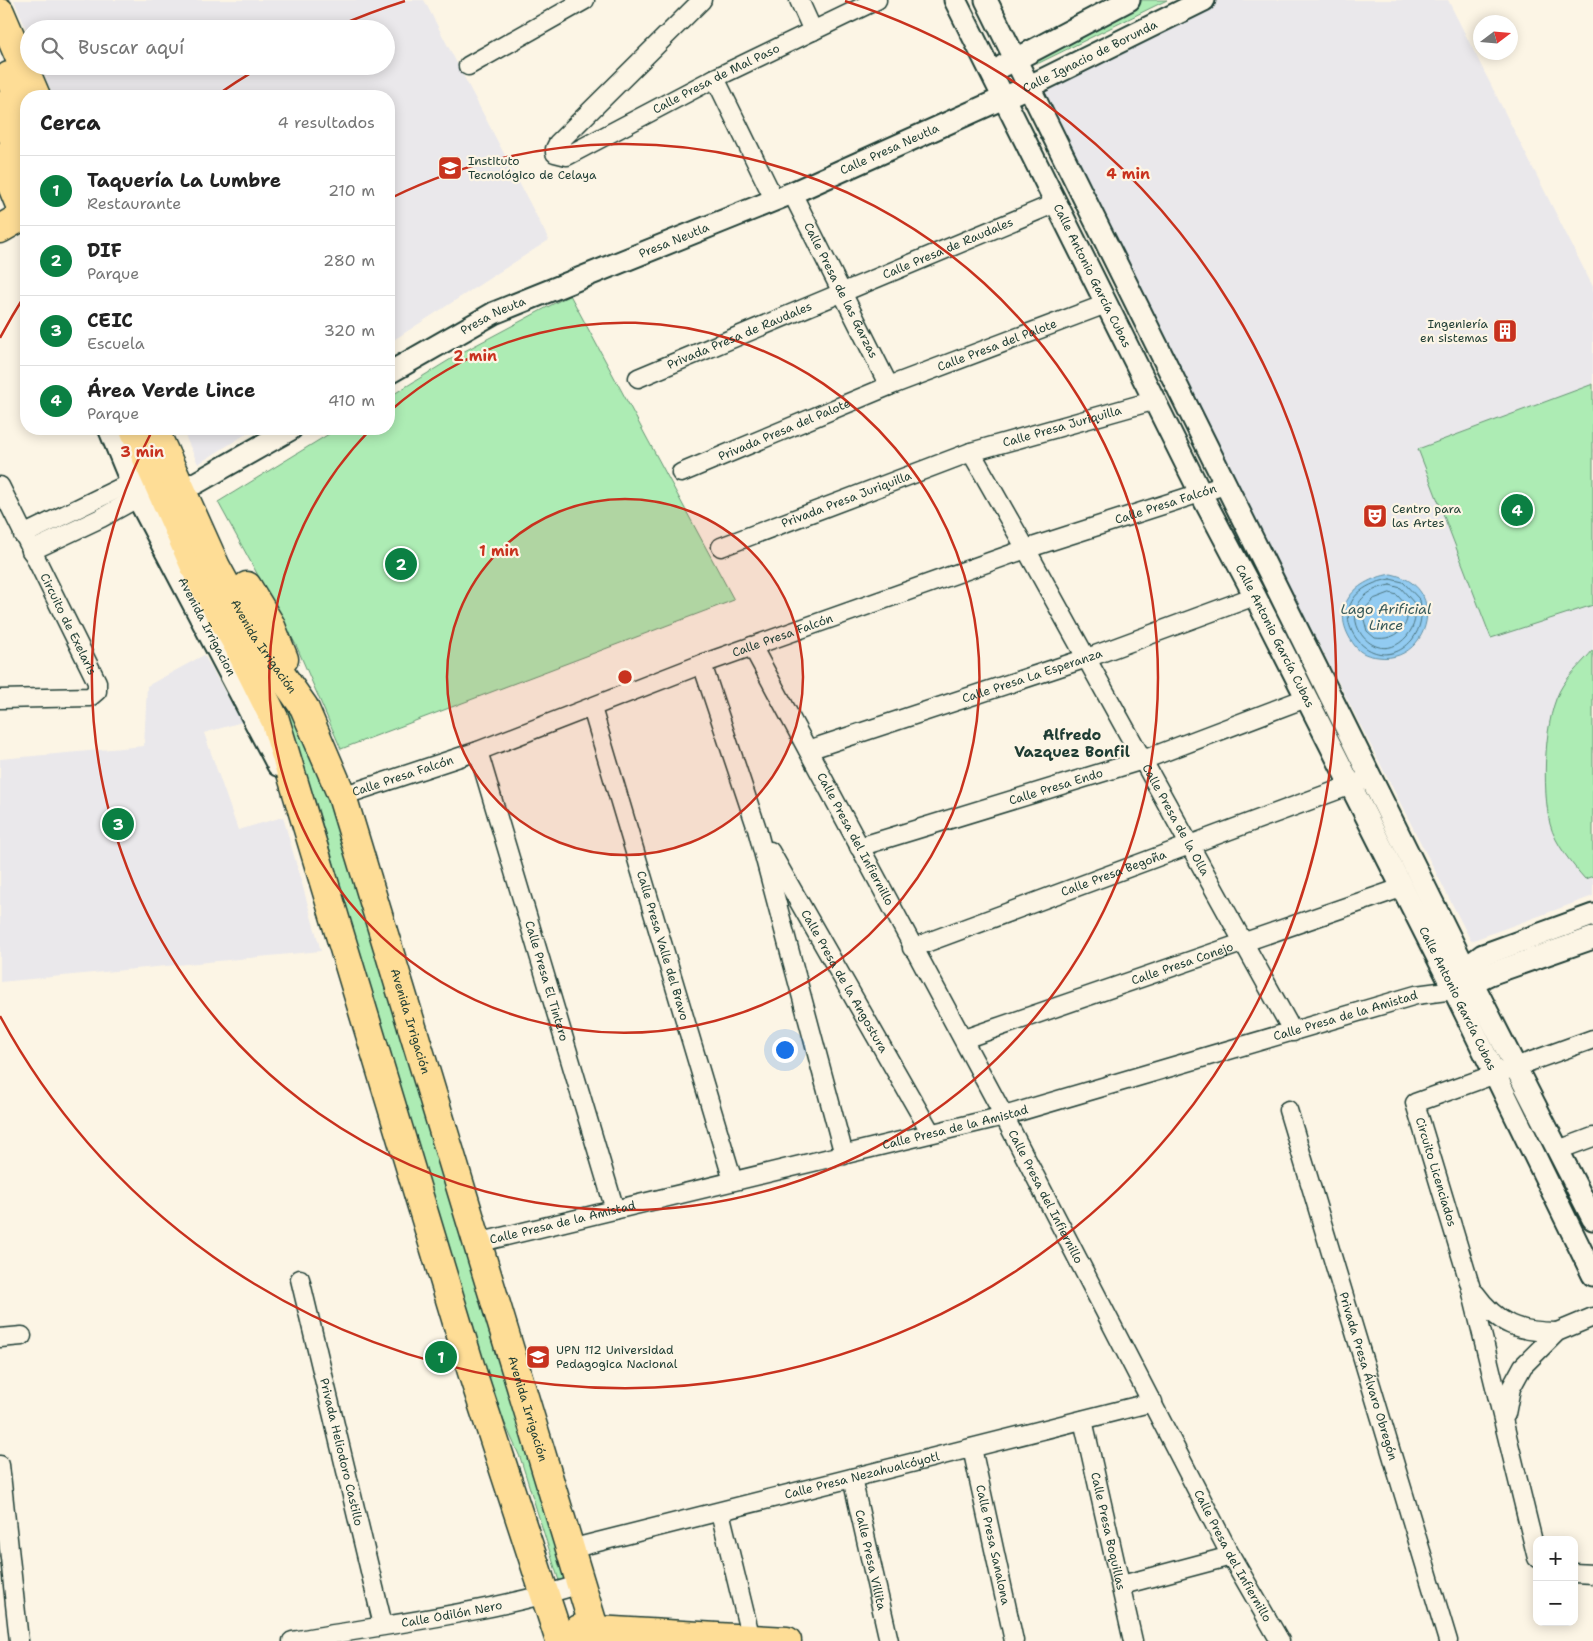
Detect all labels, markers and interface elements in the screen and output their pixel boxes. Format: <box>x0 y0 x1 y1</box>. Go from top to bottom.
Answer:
north arrow <box>1473 15 1518 60</box>
street label: Calle Ignacio de Borunda <box>1020 16 1160 96</box>
search box <box>20 20 395 75</box>
icon: search <box>38 34 66 62</box>
text: Buscar aquí <box>78 35 184 60</box>
street label: Calle Presa de Mal Paso <box>650 40 782 117</box>
text: Cerca <box>40 109 101 137</box>
text: 4 resultados <box>277 112 375 133</box>
street label: Calle Presa Neutla <box>837 120 942 178</box>
place label: Instituto Tecnológico de Celaya <box>468 153 597 183</box>
school or university icon: Instituto Tecnológico de Celaya <box>437 155 463 181</box>
text: 4 min <box>1106 164 1150 184</box>
text: Taquería La Lumbre <box>87 168 281 193</box>
text: 1 <box>52 180 60 201</box>
text: 210 m <box>328 180 375 201</box>
text: Restaurante <box>87 193 181 214</box>
street label: Calle Antonio García Cubas <box>1050 201 1135 350</box>
street label: Calle Presa de Raudales <box>880 214 1016 283</box>
street label: Presa Neutla <box>637 219 712 262</box>
street label: Calle Presa de las Garzas <box>800 220 882 361</box>
text: DIF <box>87 238 122 263</box>
text: 2 <box>50 250 62 271</box>
text: 280 m <box>323 250 375 271</box>
text: Parque <box>87 263 139 284</box>
street label: Presa Neuta <box>458 293 528 338</box>
street label: Privada Presa de Raudales <box>665 298 814 373</box>
text: CEIC <box>87 308 133 333</box>
street label: Calle Presa del Palote <box>935 315 1059 375</box>
place label: Ingeniería en sistemas <box>1420 316 1489 346</box>
building icon: Ingeniería en sistemas <box>1492 318 1518 344</box>
text: 3 <box>50 320 62 341</box>
text: 320 m <box>324 320 375 341</box>
text: Escuela <box>87 333 145 354</box>
text: 2 min <box>453 346 497 366</box>
text: Área Verde Lince <box>87 378 255 403</box>
text: 4 <box>50 390 62 411</box>
text: 410 m <box>328 390 375 411</box>
street label: Privada Presa del Palote <box>716 395 853 465</box>
street label: Calle Presa Juriquilla <box>1001 402 1124 451</box>
text: Parque <box>87 403 139 424</box>
text: 3 min <box>120 442 164 462</box>
street label: Privada Presa Juriquilla <box>779 467 914 531</box>
street label: Calle Presa Falcón <box>1113 480 1218 528</box>
pin: 4 <box>1501 491 1533 529</box>
place label: Centro para las Artes <box>1392 501 1461 531</box>
theatre icon: Centro para las Artes <box>1362 503 1388 529</box>
text: 1 min <box>479 541 519 561</box>
pin: 2 <box>385 545 417 583</box>
street label: Calle Antonio García Cubas <box>1232 562 1318 710</box>
street label: Circuito de Exelaris <box>36 571 100 678</box>
street label: Avenida Irrigacion <box>175 575 240 679</box>
street label: Avenida Irrigación <box>227 597 300 697</box>
water label: Lago Arificial Lince <box>1341 600 1431 634</box>
street label: Calle Presa Falcón <box>730 610 835 661</box>
street label: Calle Presa La Esperanza <box>960 645 1105 707</box>
centre of rings <box>616 668 634 686</box>
district label: Alfredo Vazquez Bonfil <box>1014 725 1130 762</box>
street label: Calle Presa Falcón <box>350 752 456 800</box>
street label: Calle Presa de la Olla <box>1138 761 1213 879</box>
street label: Calle Presa Endo <box>1007 765 1105 809</box>
street label: Calle Presa del Infiernillo <box>813 770 898 908</box>
pin: 3 <box>102 805 134 843</box>
street label: Calle Presa Begoña <box>1059 846 1169 900</box>
street label: Calle Presa Valle del Bravo <box>633 869 693 1022</box>
street label: Calle Presa de la Angostura <box>797 907 892 1056</box>
street label: Calle Presa El Tintero <box>521 919 572 1043</box>
street label: Calle Antonio García Cubas <box>1415 924 1500 1073</box>
street label: Calle Presa Conejo <box>1129 939 1236 989</box>
street label: Avenida Irrigación <box>387 967 434 1076</box>
street label: Calle Presa de la Amistad <box>1271 987 1420 1044</box>
your location <box>772 1037 798 1063</box>
street label: Calle Presa de la Amistad <box>881 1101 1030 1153</box>
street label: Circuito Licenciados <box>1412 1115 1460 1229</box>
street label: Calle Presa del Infiernillo <box>1004 1127 1087 1266</box>
street label: Calle Presa de la Amistad <box>488 1197 638 1248</box>
street label: Privada Presa Álvaro Obregón <box>1335 1290 1401 1462</box>
pin: 1 <box>425 1338 457 1376</box>
place label: UPN 112 Universidad Pedagogica Nacional <box>556 1342 678 1372</box>
school or university icon: UPN 112 Universidad Pedagogica Nacional <box>525 1344 551 1370</box>
street label: Avenida Irrigación <box>504 1354 551 1463</box>
street label: Privada Heliodoro Castillo <box>316 1377 367 1528</box>
street label: Calle Presa Nezahualcóyotl <box>783 1448 941 1503</box>
street label: Calle Presa Boquillas <box>1087 1471 1129 1592</box>
street label: Calle Presa Sanalona <box>972 1483 1014 1607</box>
street label: Calle Presa del Infiernillo <box>1190 1487 1275 1625</box>
street label: Calle Presa Villita <box>851 1508 890 1612</box>
map controls <box>1533 1536 1578 1626</box>
button: + <box>1533 1536 1578 1581</box>
button: − <box>1533 1581 1578 1626</box>
street label: Calle Odilón Nero <box>400 1597 504 1631</box>

